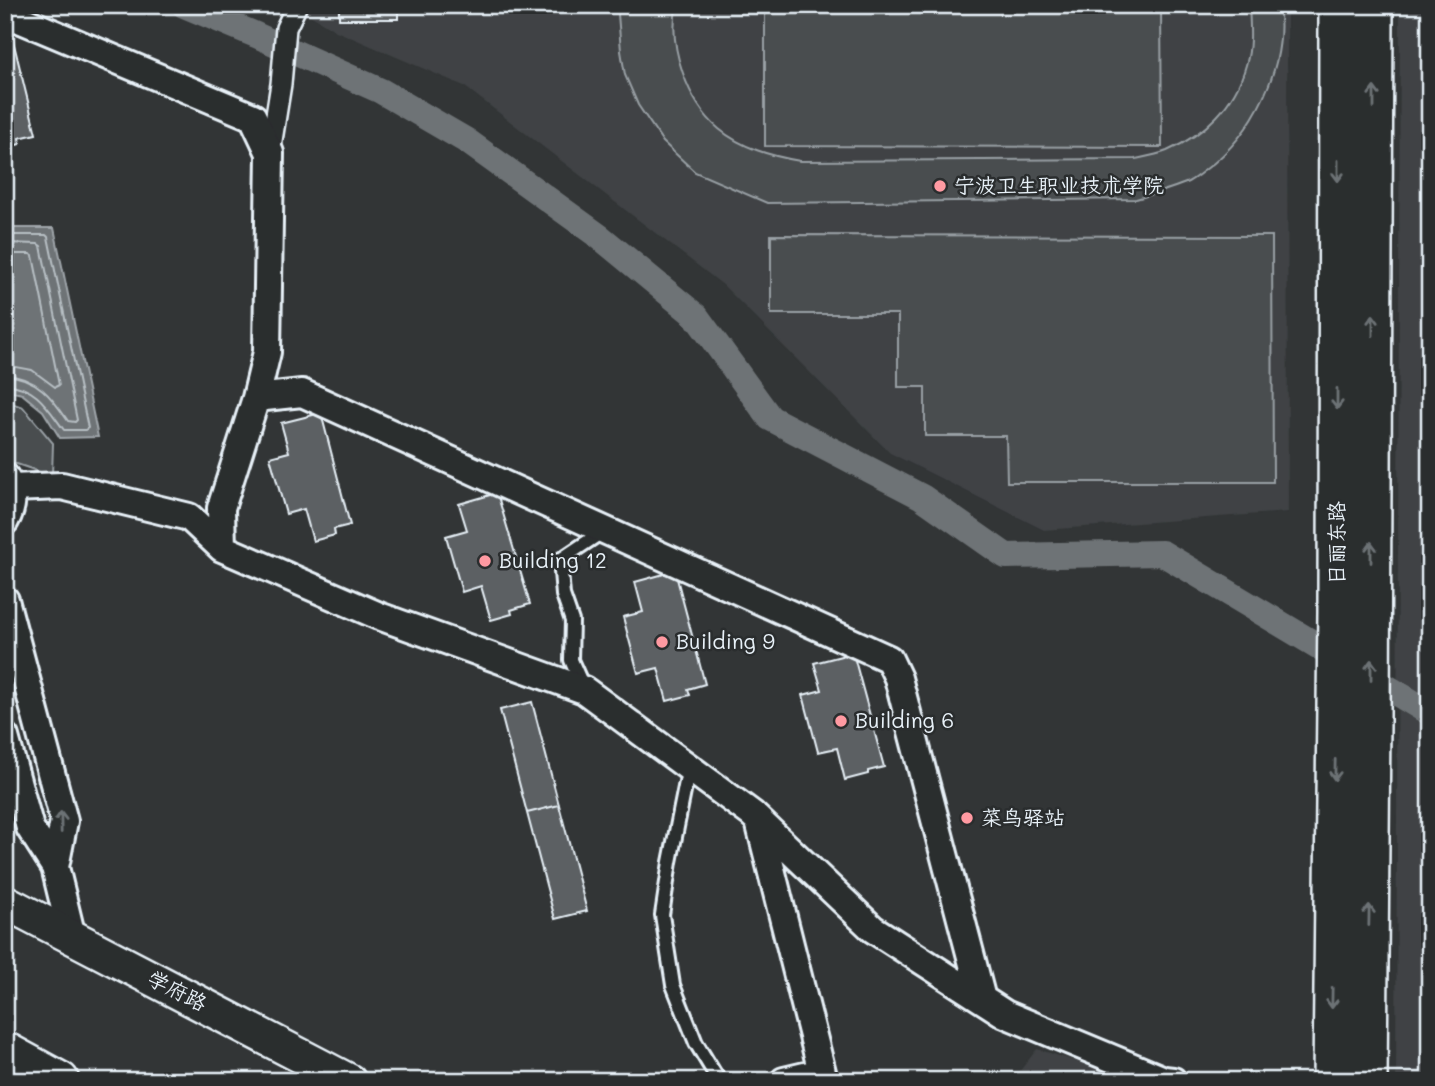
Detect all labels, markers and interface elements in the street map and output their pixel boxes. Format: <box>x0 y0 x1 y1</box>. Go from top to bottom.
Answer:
one-way arrow <box>1367 86 1381 109</box>
one-way arrow <box>1331 160 1345 183</box>
place label: 宁波卫生职业技术学院 <box>954 171 1164 198</box>
marker: 宁波卫生职业技术学院 <box>932 178 948 194</box>
one-way arrow <box>1366 313 1379 336</box>
one-way arrow <box>1330 387 1344 410</box>
street label: 日丽东路 <box>1322 501 1349 585</box>
one-way arrow <box>1364 541 1378 564</box>
place label: Building 12 <box>499 546 607 573</box>
marker: Building 12 <box>477 553 493 569</box>
place label: Building 9 <box>676 627 775 654</box>
marker: Building 9 <box>654 634 670 650</box>
one-way arrow <box>1364 659 1378 682</box>
place label: Building 6 <box>855 706 954 733</box>
marker: Building 6 <box>833 713 849 729</box>
one-way arrow <box>1328 759 1342 782</box>
place label: 菜鸟驿站 <box>981 803 1065 830</box>
marker: 菜鸟驿站 <box>959 810 975 826</box>
one-way arrow <box>54 811 68 834</box>
one-way arrow <box>1363 903 1376 926</box>
street label: 学府路 <box>143 963 212 1016</box>
one-way arrow <box>1326 986 1339 1009</box>

